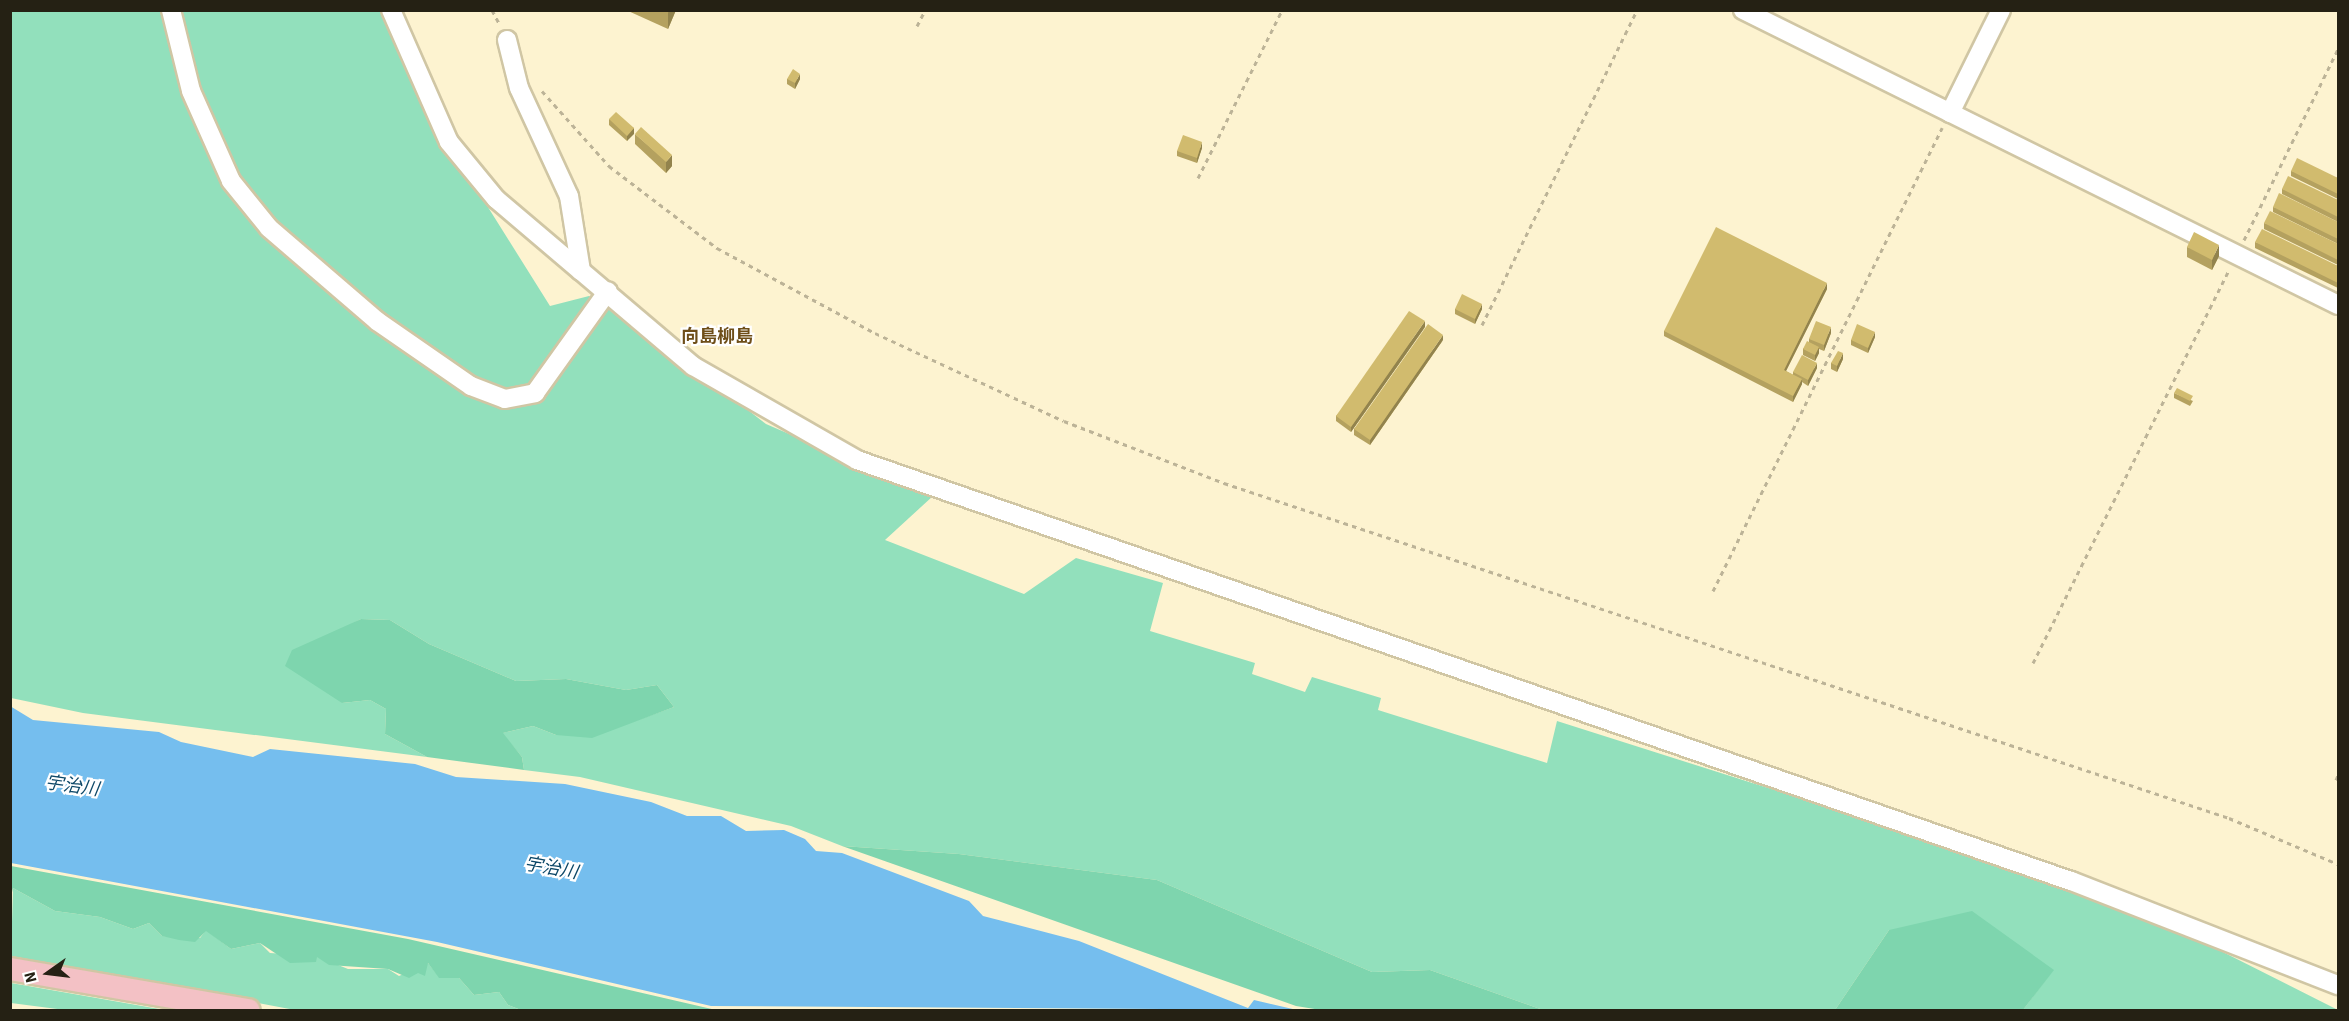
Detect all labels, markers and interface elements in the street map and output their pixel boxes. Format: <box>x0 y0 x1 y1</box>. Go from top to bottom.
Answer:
district label: 向島柳島 <box>681 326 753 348</box>
water label: 宇治川 <box>44 773 100 801</box>
water label: 宇治川 <box>523 854 579 884</box>
north arrow <box>18 943 78 1003</box>
text: N <box>19 970 42 985</box>

